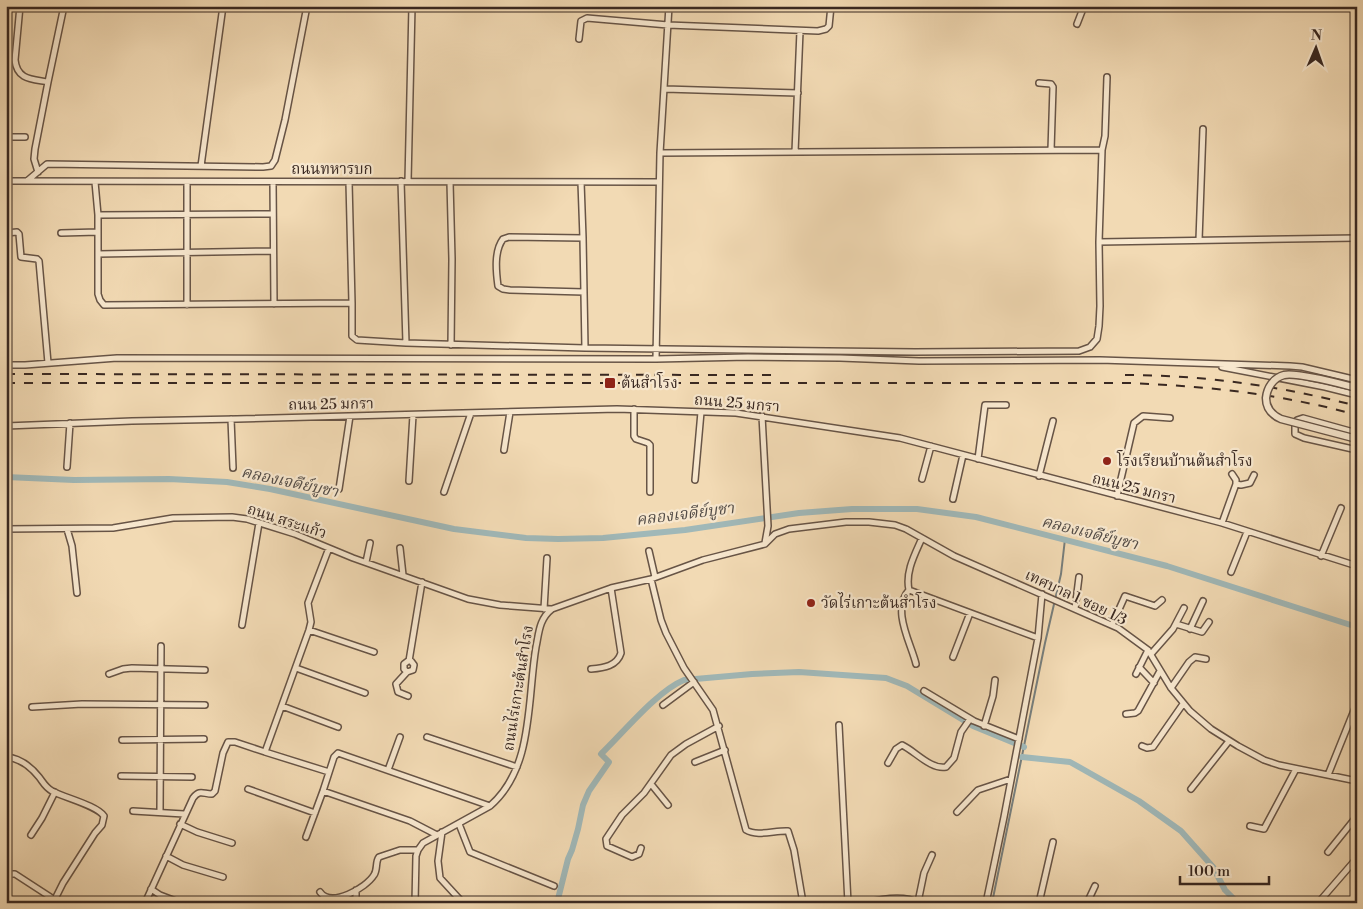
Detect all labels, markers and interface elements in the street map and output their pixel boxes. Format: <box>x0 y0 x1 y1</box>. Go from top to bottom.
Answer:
north arrow <box>1290 22 1340 72</box>
text: N <box>1311 27 1322 45</box>
street label: ถนนทหารบก <box>291 160 373 179</box>
place label: ต้นสำโรง <box>621 372 678 393</box>
marker: ต้นสำโรง <box>603 376 617 390</box>
street label: ถนน 25 มกรา <box>693 390 781 417</box>
street label: ถนน 25 มกรา <box>288 394 374 415</box>
place label: โรงเรียนบ้านต้นสำโรง <box>1116 450 1252 471</box>
marker: โรงเรียนบ้านต้นสำโรง <box>1101 455 1113 467</box>
water label: คลองเจดีย์บูชา <box>240 462 341 502</box>
street label: ถนน 25 มกรา <box>1090 469 1178 508</box>
water label: คลองเจดีย์บูชา <box>635 498 736 530</box>
street label: ถนน สระแก้ว <box>245 500 329 543</box>
water label: คลองเจดีย์บูชา <box>1040 511 1141 555</box>
street label: เทศบาล 1 ซอย 1/3 <box>1022 565 1130 629</box>
place label: วัดไร่เกาะต้นสำโรง <box>821 592 937 613</box>
marker: วัดไร่เกาะต้นสำโรง <box>805 597 817 609</box>
street label: ถนนไร่เกาะต้นสำโรง <box>497 623 538 752</box>
scale bar <box>1180 854 1269 886</box>
text: 100 m <box>1188 862 1230 881</box>

